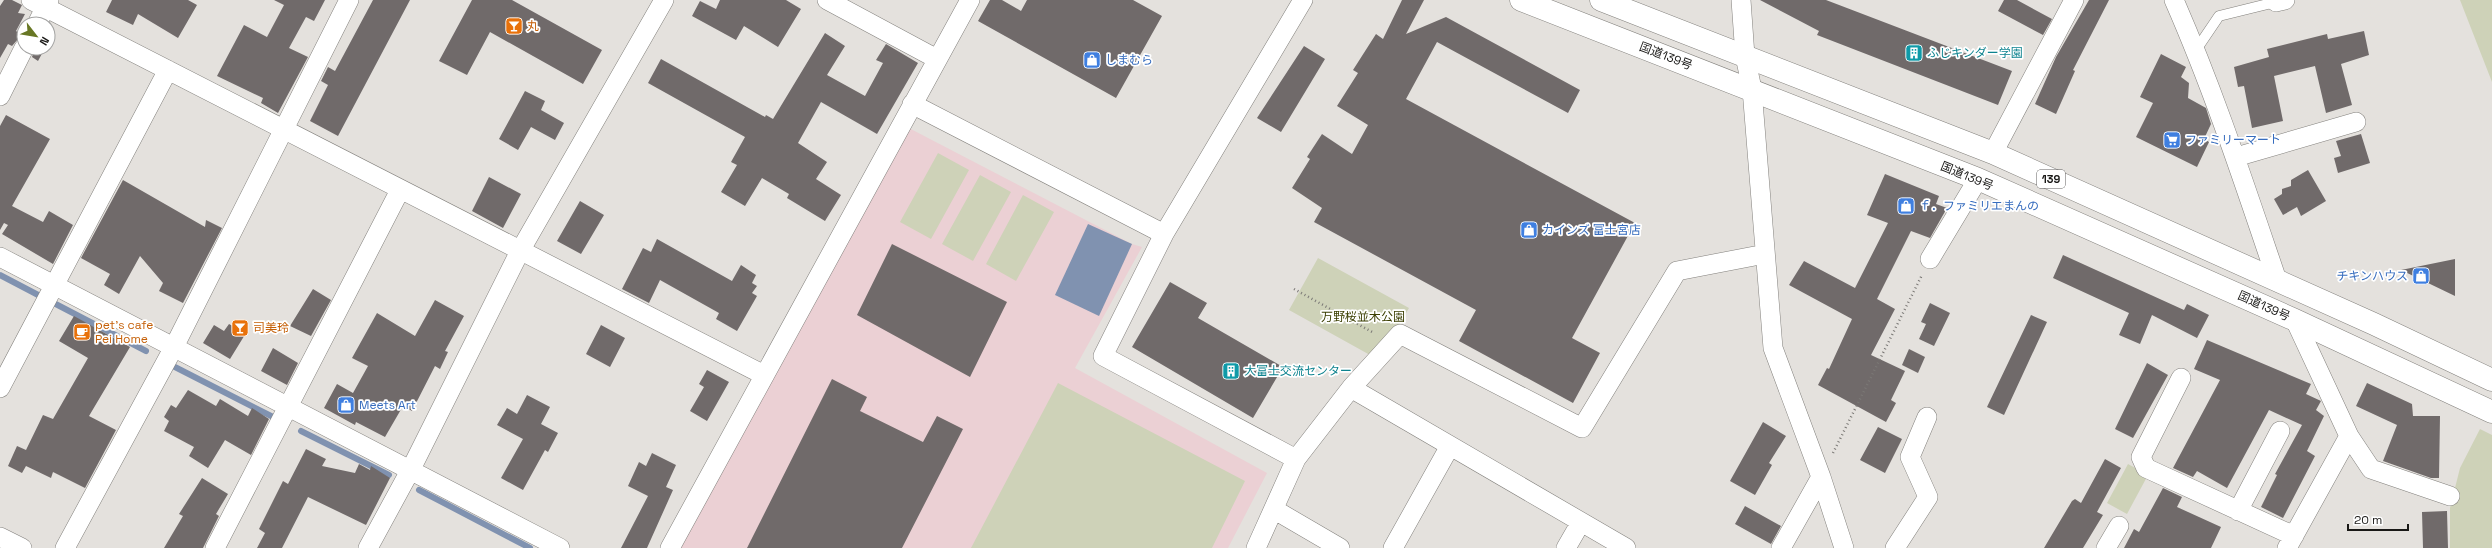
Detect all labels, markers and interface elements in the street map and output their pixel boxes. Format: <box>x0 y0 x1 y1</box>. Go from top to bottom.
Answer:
north arrow <box>16 16 56 56</box>
bar icon: 丸 <box>504 16 524 36</box>
place label: 丸 <box>527 18 539 34</box>
text: N <box>37 34 52 48</box>
street label: 国道139号 <box>1637 39 1695 73</box>
building icon: ふじキンダー学園 <box>1904 43 1924 63</box>
place label: ふじキンダー学園 <box>1927 45 2023 61</box>
shop icon: しまむら <box>1082 50 1102 70</box>
place label: しまむら <box>1105 52 1153 68</box>
supermarket icon: ファミリーマート <box>2162 130 2182 150</box>
place label: ファミリーマート <box>2185 132 2281 148</box>
street label: 国道139号 <box>1938 158 1996 194</box>
road number: 139 <box>2037 170 2065 188</box>
shop icon: ｆ．ファミリエまんの <box>1896 196 1916 216</box>
place label: ｆ．ファミリエまんの <box>1919 198 2039 214</box>
shop icon: カインズ 富士宮店 <box>1519 220 1539 240</box>
place label: カインズ 富士宮店 <box>1542 222 1641 238</box>
shop icon: チキンハウス <box>2411 266 2431 286</box>
place label: チキンハウス <box>2336 268 2408 284</box>
street label: 国道139号 <box>2235 287 2293 325</box>
park label: 万野桜並木公園 <box>1321 309 1405 325</box>
place label: pet's cafe Pei Home <box>95 317 153 347</box>
bar icon: 司美玲 <box>230 318 250 338</box>
place label: 司美玲 <box>253 320 289 336</box>
cafe icon: pet's cafe Pei Home <box>72 322 92 342</box>
building icon: 大富士交流センター <box>1221 361 1241 381</box>
place label: 大富士交流センター <box>1244 363 1352 379</box>
shop icon: Meets Art <box>336 395 356 415</box>
place label: Meets Art <box>359 397 416 413</box>
scale bar <box>2348 506 2408 532</box>
text: 20 m <box>2354 512 2382 528</box>

